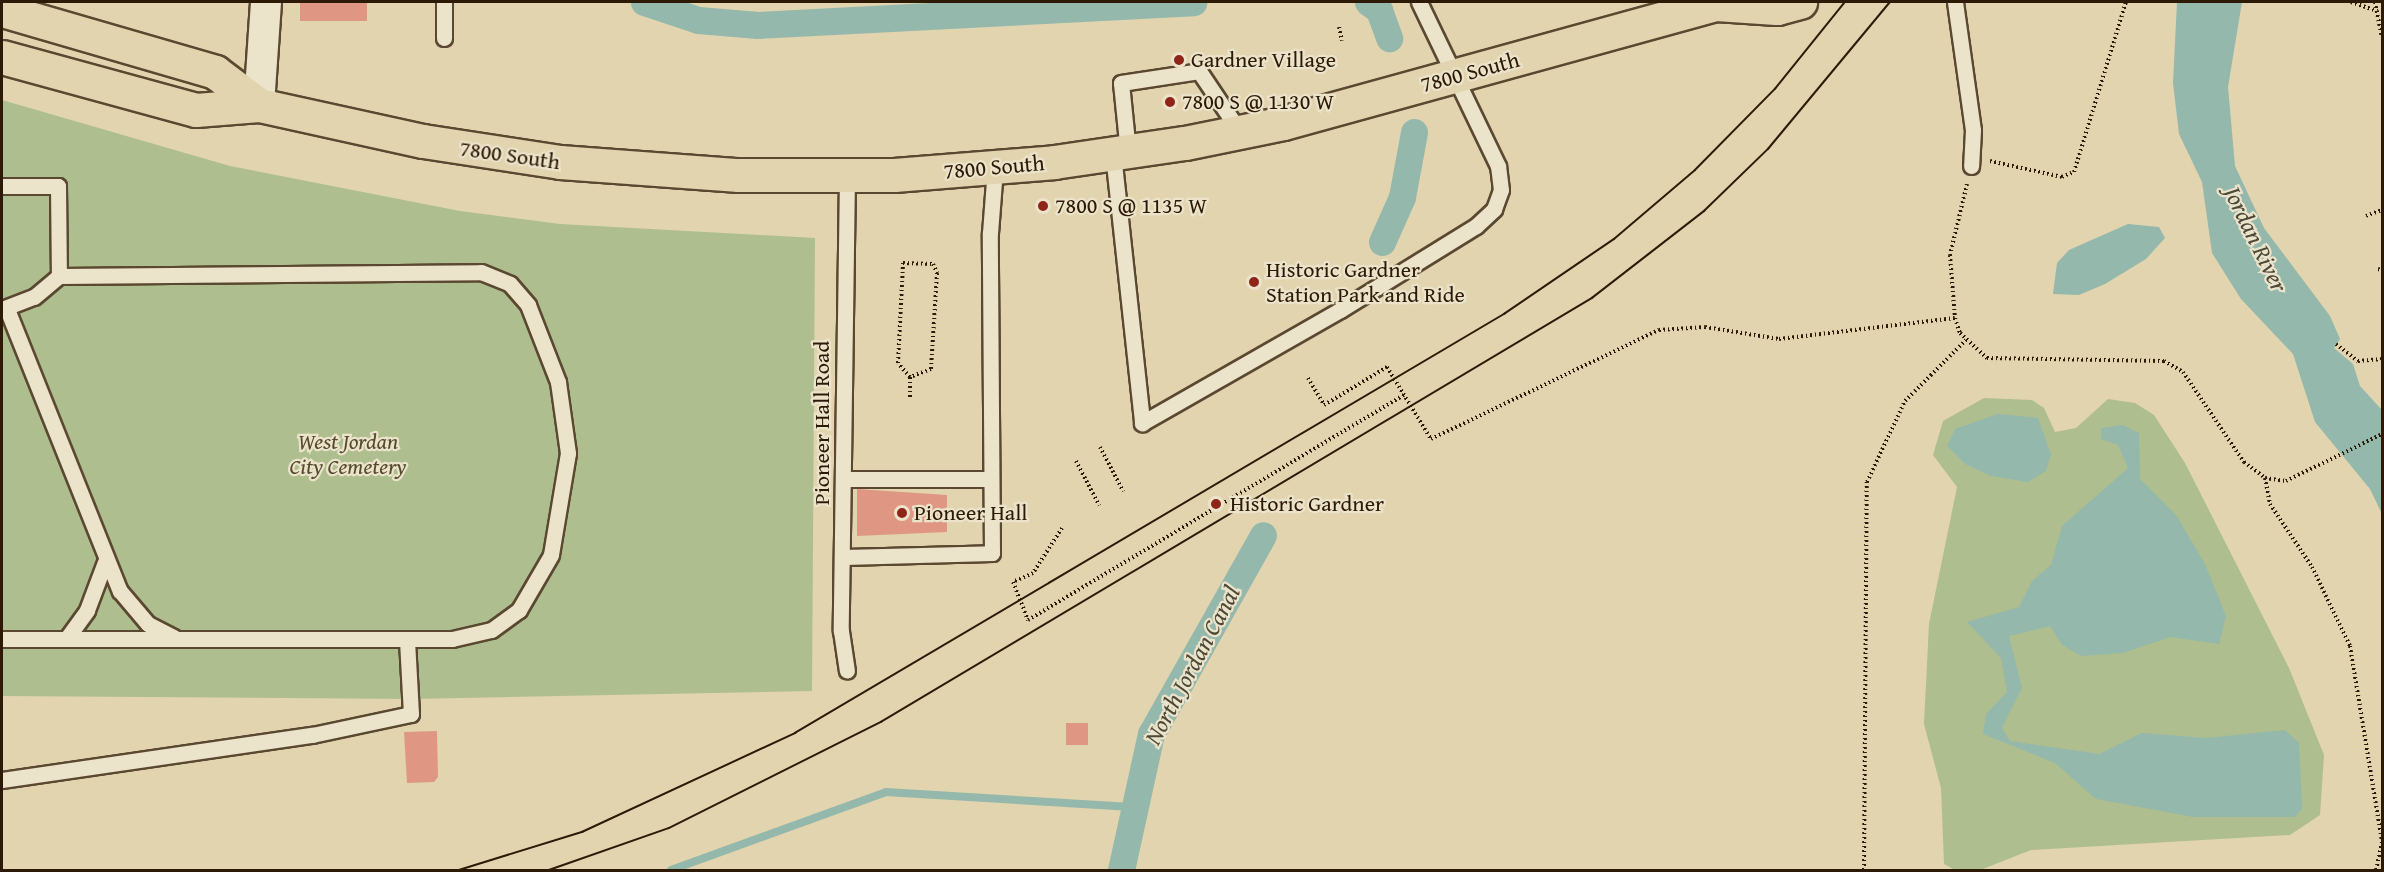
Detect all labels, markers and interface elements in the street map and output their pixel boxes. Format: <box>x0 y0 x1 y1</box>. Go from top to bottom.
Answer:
street label: 7800 South <box>1418 46 1522 98</box>
place label: Gardner Village <box>1191 47 1336 73</box>
marker: Gardner Village <box>1172 53 1186 67</box>
place label: 7800 S @ 1130 W <box>1182 89 1334 115</box>
marker: 7800 S @ 1130 W <box>1163 95 1177 109</box>
street label: 7800 South <box>458 135 562 175</box>
street label: 7800 South <box>942 149 1046 185</box>
water label: Jordan River <box>2218 182 2294 296</box>
place label: 7800 S @ 1135 W <box>1055 193 1207 219</box>
marker: 7800 S @ 1135 W <box>1036 199 1050 213</box>
place label: Historic Gardner Station Park and Ride <box>1266 256 1465 308</box>
marker: Historic Gardner Station Park and Ride <box>1247 275 1261 289</box>
street label: Pioneer Hall Road <box>809 341 835 505</box>
park label: West Jordan City Cemetery <box>290 428 406 480</box>
place label: Historic Gardner <box>1230 491 1384 517</box>
marker: Historic Gardner <box>1207 495 1225 513</box>
place label: Pioneer Hall <box>914 500 1027 526</box>
marker: Pioneer Hall <box>895 506 909 520</box>
water label: North Jordan Canal <box>1138 581 1246 749</box>

